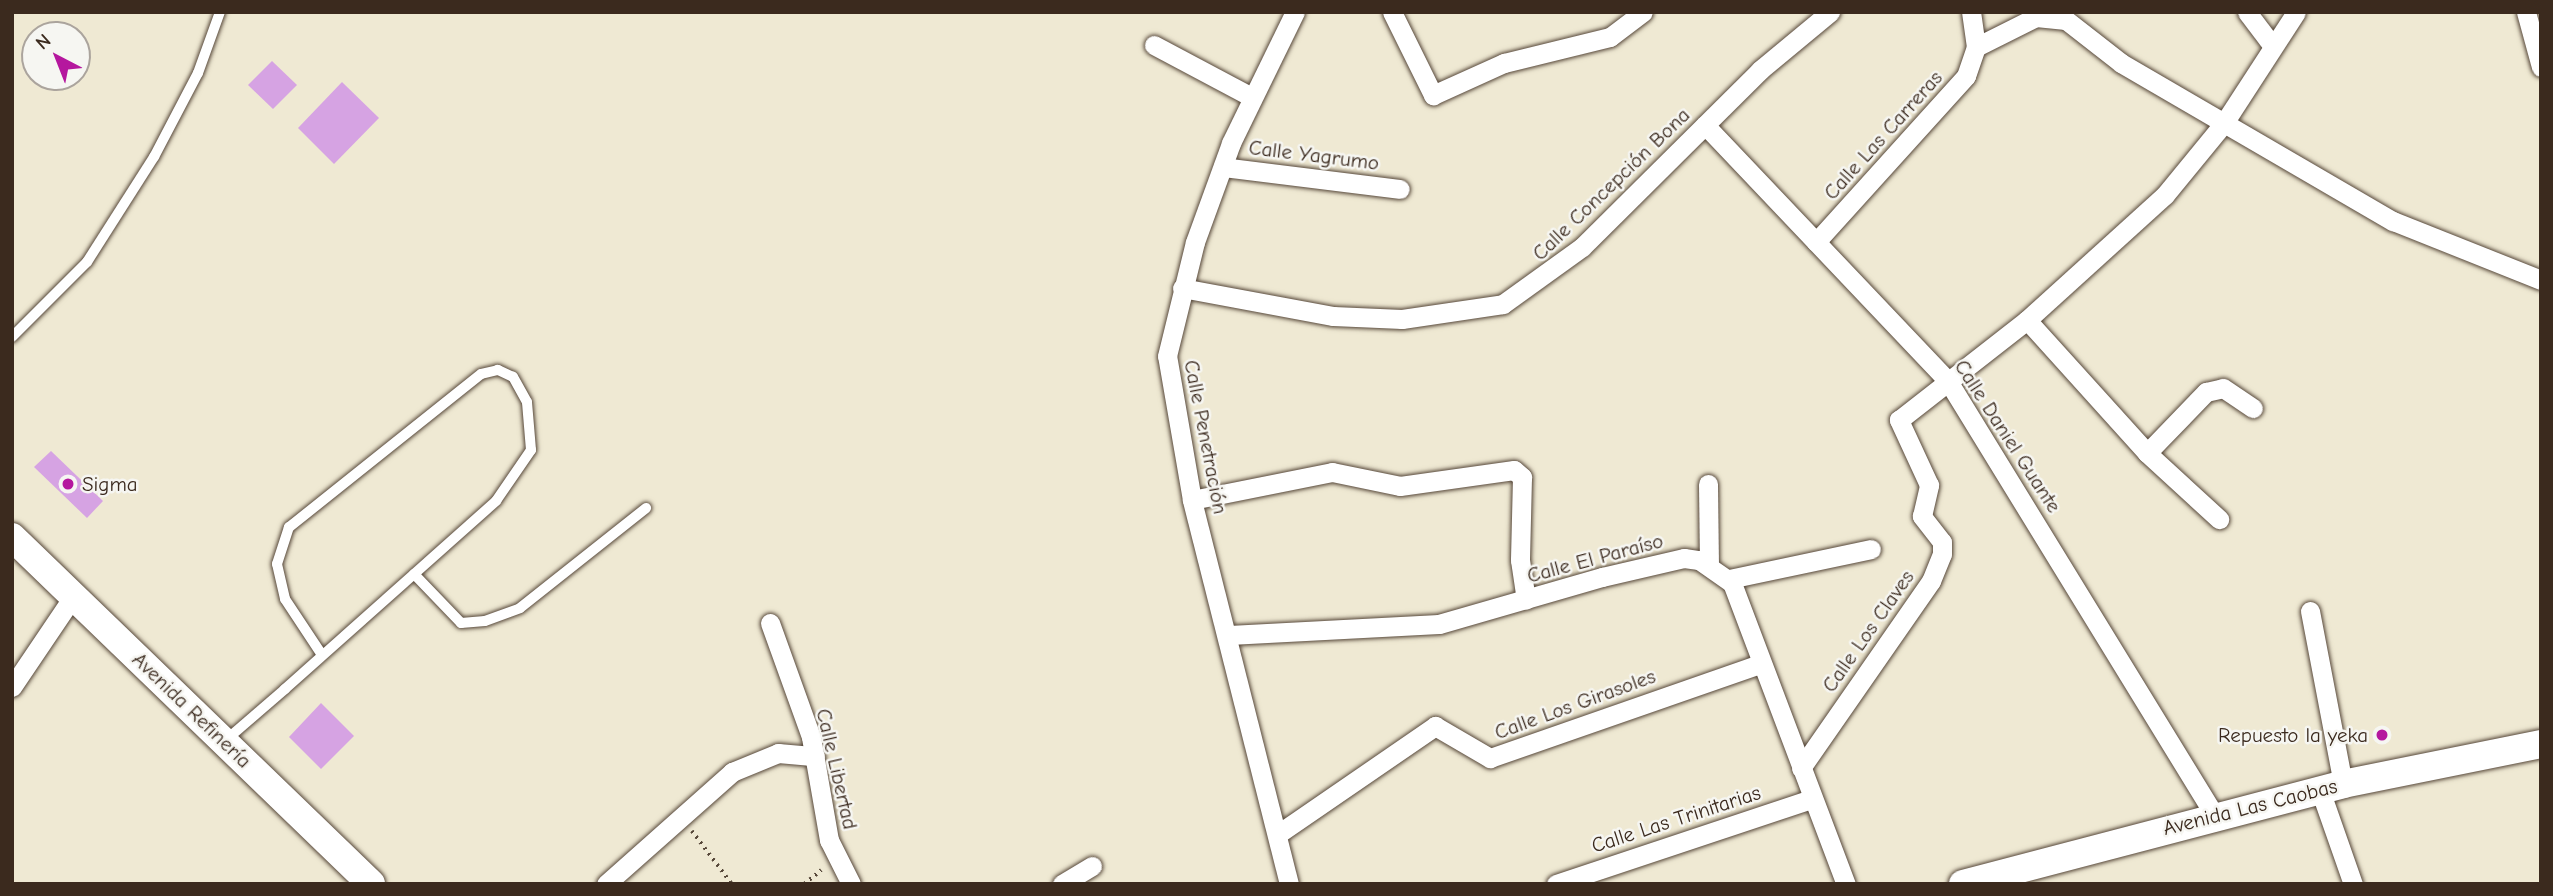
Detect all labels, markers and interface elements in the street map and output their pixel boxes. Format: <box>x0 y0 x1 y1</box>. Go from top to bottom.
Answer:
north arrow <box>21 21 91 91</box>
text: N <box>31 30 55 54</box>
street label: Calle Las Carreras <box>1818 65 1948 205</box>
street label: Calle Concepción Bona <box>1527 102 1695 266</box>
street label: Calle Yagrumo <box>1247 135 1381 175</box>
street label: Calle Daniel Guante <box>1949 355 2067 517</box>
street label: Calle Penetración <box>1179 358 1233 516</box>
place label: Sigma <box>82 471 138 497</box>
marker: Sigma <box>60 476 76 492</box>
street label: Calle El Paraíso <box>1524 528 1666 588</box>
street label: Calle Los Claves <box>1817 565 1919 697</box>
street label: Avenida Refinería <box>127 647 257 773</box>
street label: Calle Los Girasoles <box>1491 663 1659 745</box>
street label: Calle Libertad <box>811 706 863 832</box>
place label: Repuesto la yeka <box>2218 722 2368 748</box>
marker: Repuesto la yeka <box>2374 727 2390 743</box>
street label: Avenida Las Caobas <box>2160 773 2340 841</box>
street label: Calle Las Trinitarias <box>1588 780 1764 858</box>

